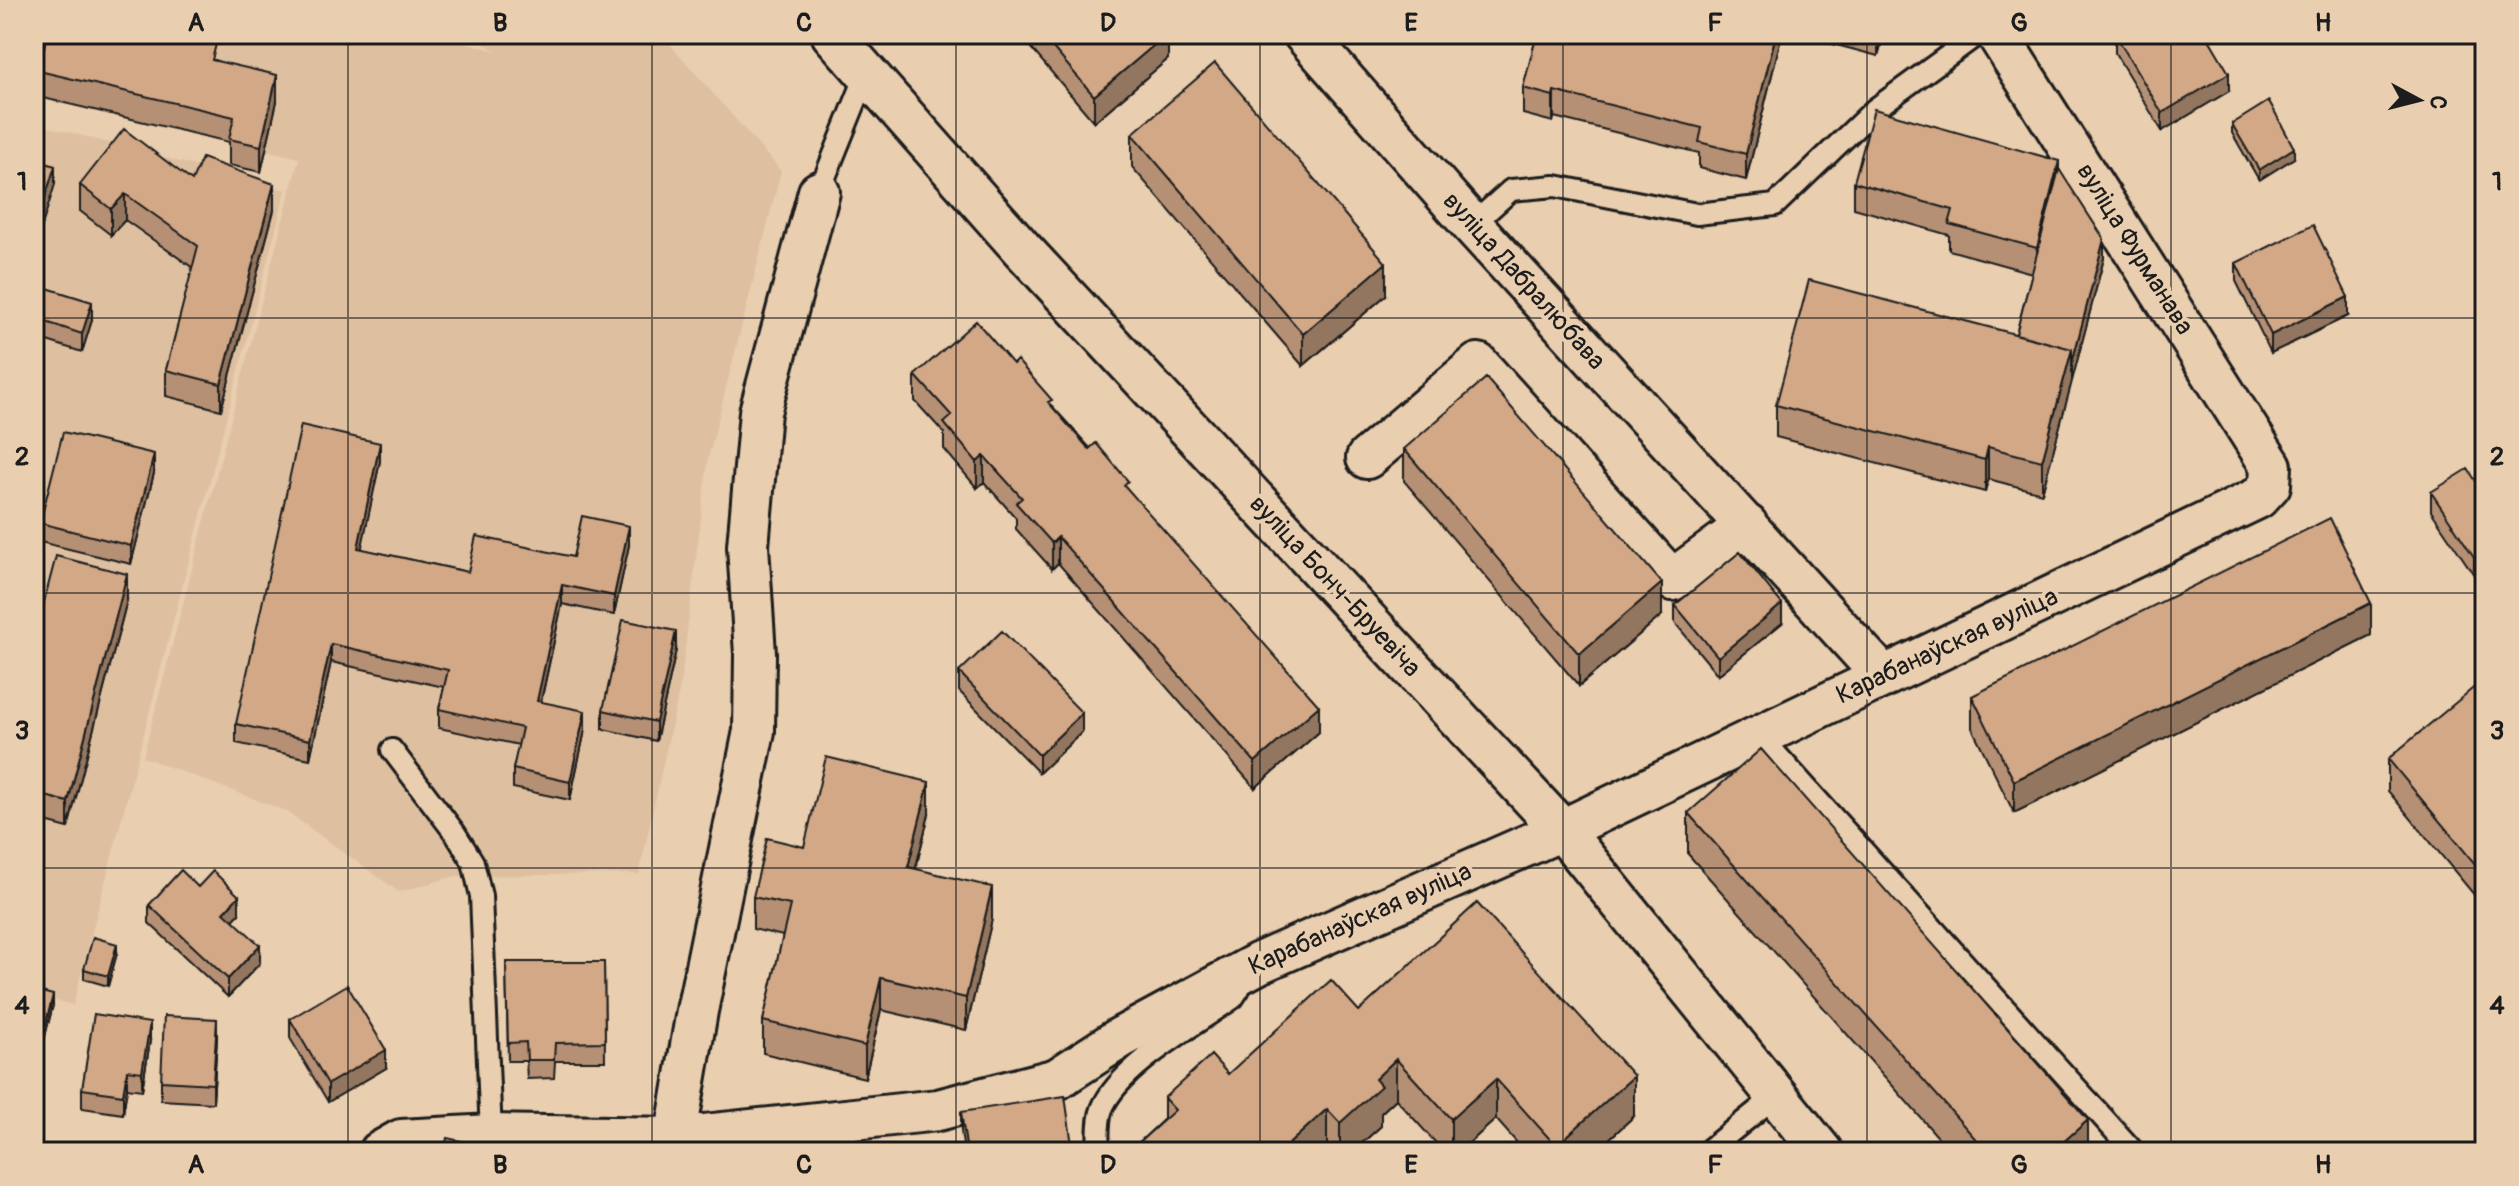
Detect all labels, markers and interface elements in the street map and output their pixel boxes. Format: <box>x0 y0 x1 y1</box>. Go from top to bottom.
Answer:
text: A <box>188 7 205 39</box>
text: B <box>493 7 507 39</box>
text: C <box>796 7 812 39</box>
text: D <box>1100 7 1116 39</box>
text: E <box>1404 7 1418 39</box>
text: F <box>1707 7 1723 39</box>
text: G <box>2010 7 2028 39</box>
text: H <box>2315 7 2331 39</box>
north arrow <box>2379 60 2459 140</box>
text: С <box>2423 94 2453 111</box>
street label: вуліца Фурманава <box>2069 157 2201 341</box>
text: 1 <box>17 166 27 198</box>
text: 1 <box>2492 166 2502 198</box>
street label: вуліца Дабралюбава <box>1436 185 1612 377</box>
text: 2 <box>15 441 29 473</box>
text: 2 <box>2490 441 2504 473</box>
street label: вуліца Бонч-Бруевіча <box>1242 488 1428 684</box>
street label: Карабанаўская вуліца <box>1831 581 2063 711</box>
text: 3 <box>15 715 29 747</box>
text: 3 <box>2490 715 2504 747</box>
street label: Карабанаўская вуліца <box>1243 855 1477 983</box>
text: 4 <box>14 990 30 1022</box>
text: 4 <box>2489 990 2505 1022</box>
text: A <box>188 1149 205 1181</box>
text: B <box>493 1149 507 1181</box>
text: C <box>796 1149 812 1181</box>
text: D <box>1100 1149 1116 1181</box>
text: E <box>1404 1149 1418 1181</box>
text: F <box>1707 1149 1723 1181</box>
text: G <box>2010 1149 2028 1181</box>
text: H <box>2315 1149 2331 1181</box>

